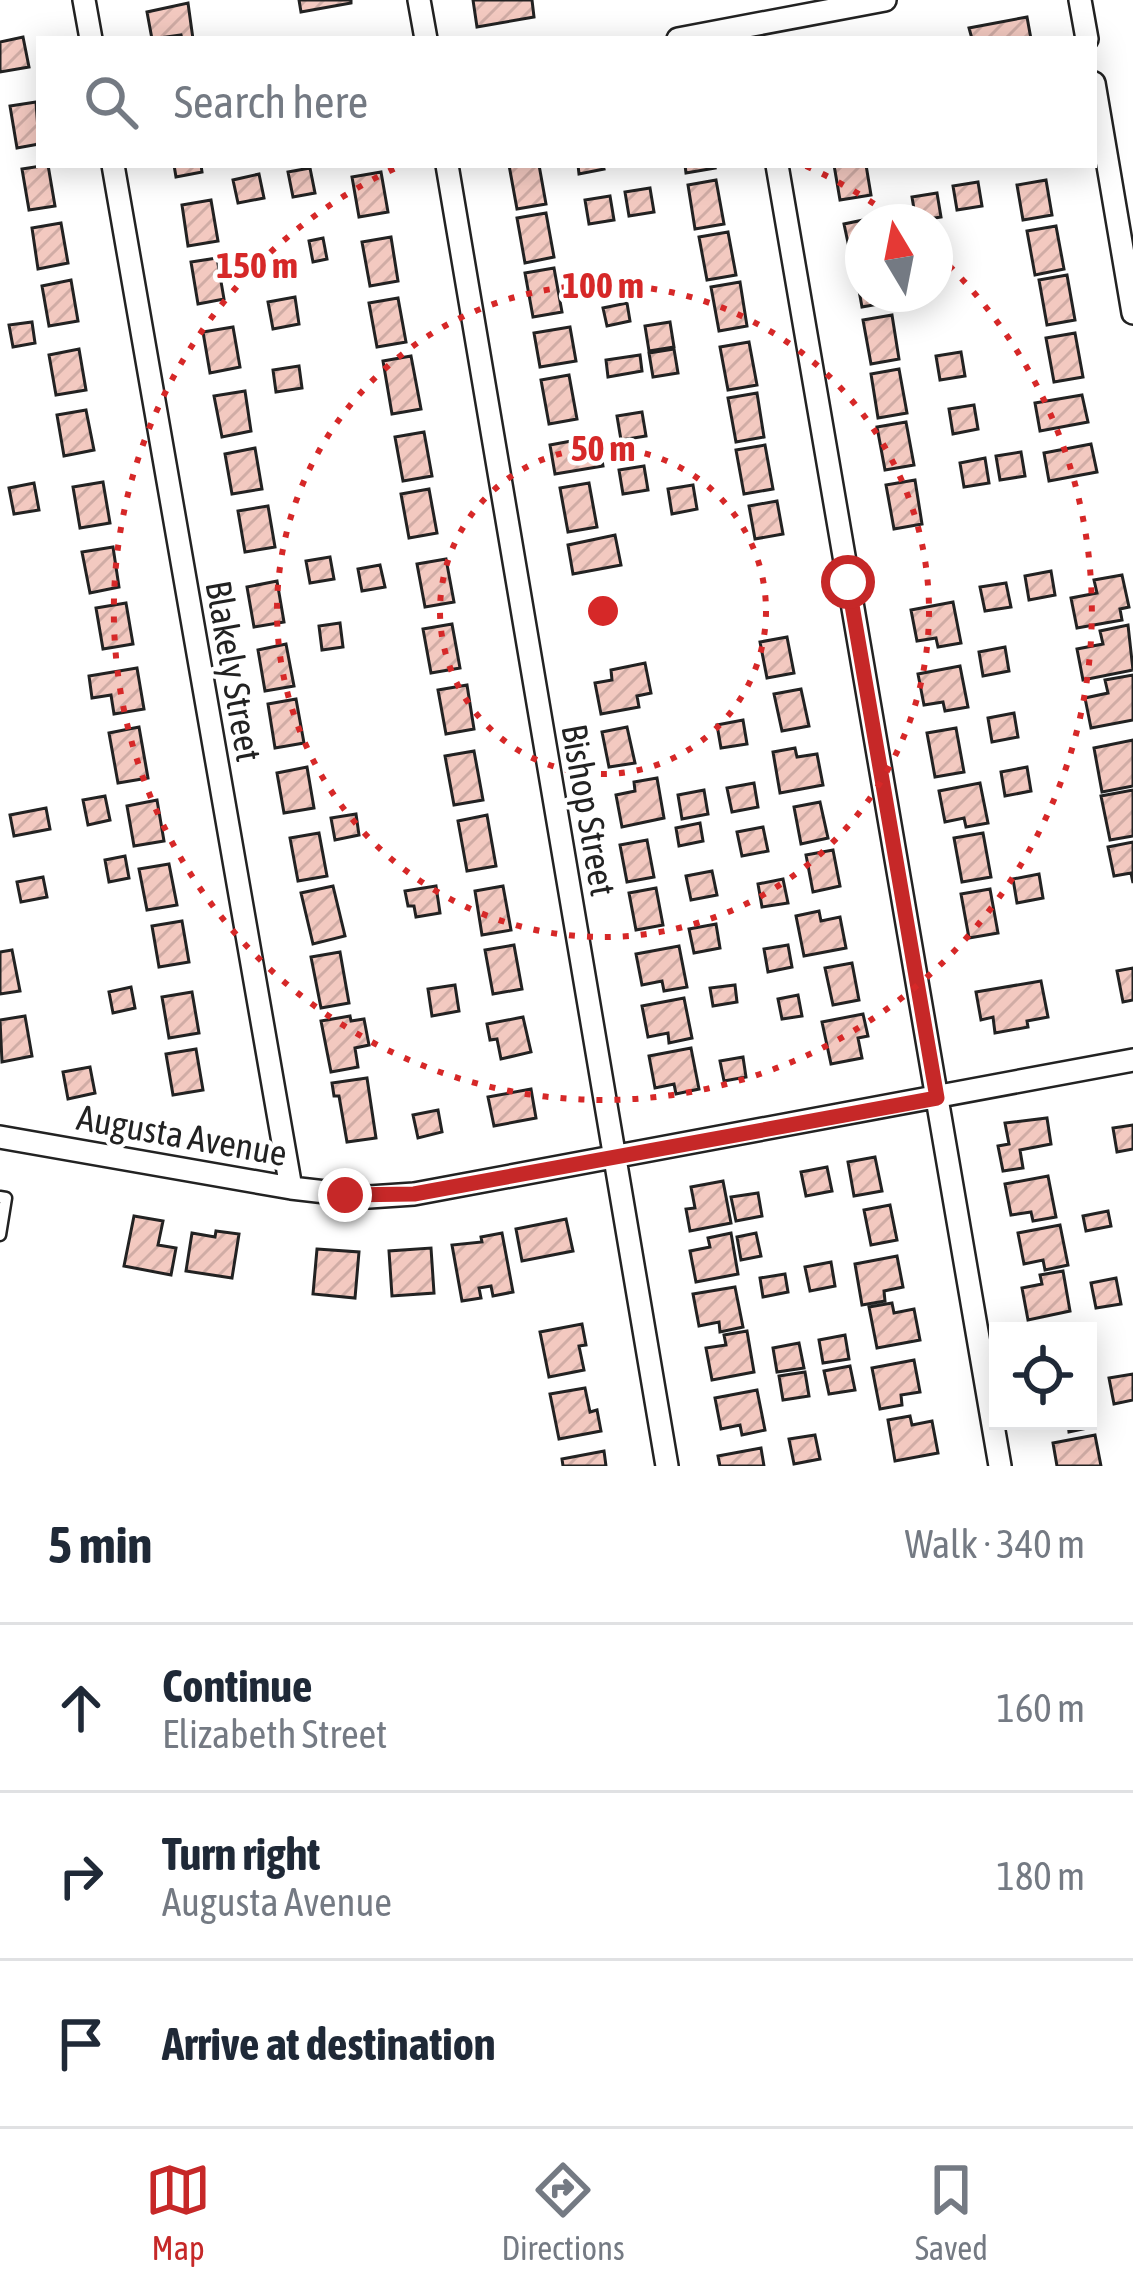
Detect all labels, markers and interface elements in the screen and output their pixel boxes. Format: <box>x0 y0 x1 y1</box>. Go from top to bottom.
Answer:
search box <box>36 36 1097 168</box>
icon: search <box>78 69 144 135</box>
text: Search here <box>174 76 368 128</box>
north arrow <box>845 204 953 312</box>
text: 150 m <box>216 244 298 286</box>
text: 100 m <box>562 264 644 306</box>
text: 50 m <box>571 427 635 469</box>
route start <box>821 555 875 609</box>
street label: Blakely Street <box>197 577 271 765</box>
centre of rings <box>582 590 624 632</box>
street label: Bishop Street <box>553 721 625 899</box>
street label: Augusta Avenue <box>74 1096 290 1174</box>
route end <box>318 1168 372 1222</box>
map controls <box>989 1322 1097 1430</box>
button: locate <box>989 1322 1097 1430</box>
text: 5 min <box>48 1515 152 1574</box>
text: Walk · 340 m <box>905 1522 1085 1566</box>
text: Continue <box>162 1660 313 1712</box>
icon: ahead <box>48 1675 114 1741</box>
text: 160 m <box>997 1686 1085 1730</box>
text: Elizabeth Street <box>162 1712 387 1756</box>
text: Turn right <box>162 1828 320 1880</box>
icon: right <box>48 1843 114 1909</box>
text: 180 m <box>997 1854 1085 1898</box>
text: Augusta Avenue <box>162 1880 392 1924</box>
icon: arrive <box>48 2011 114 2077</box>
text: Arrive at destination <box>162 2018 496 2070</box>
tab: Map <box>145 2157 211 2267</box>
tab: Directions <box>501 2157 625 2267</box>
tab: Saved <box>915 2157 988 2267</box>

